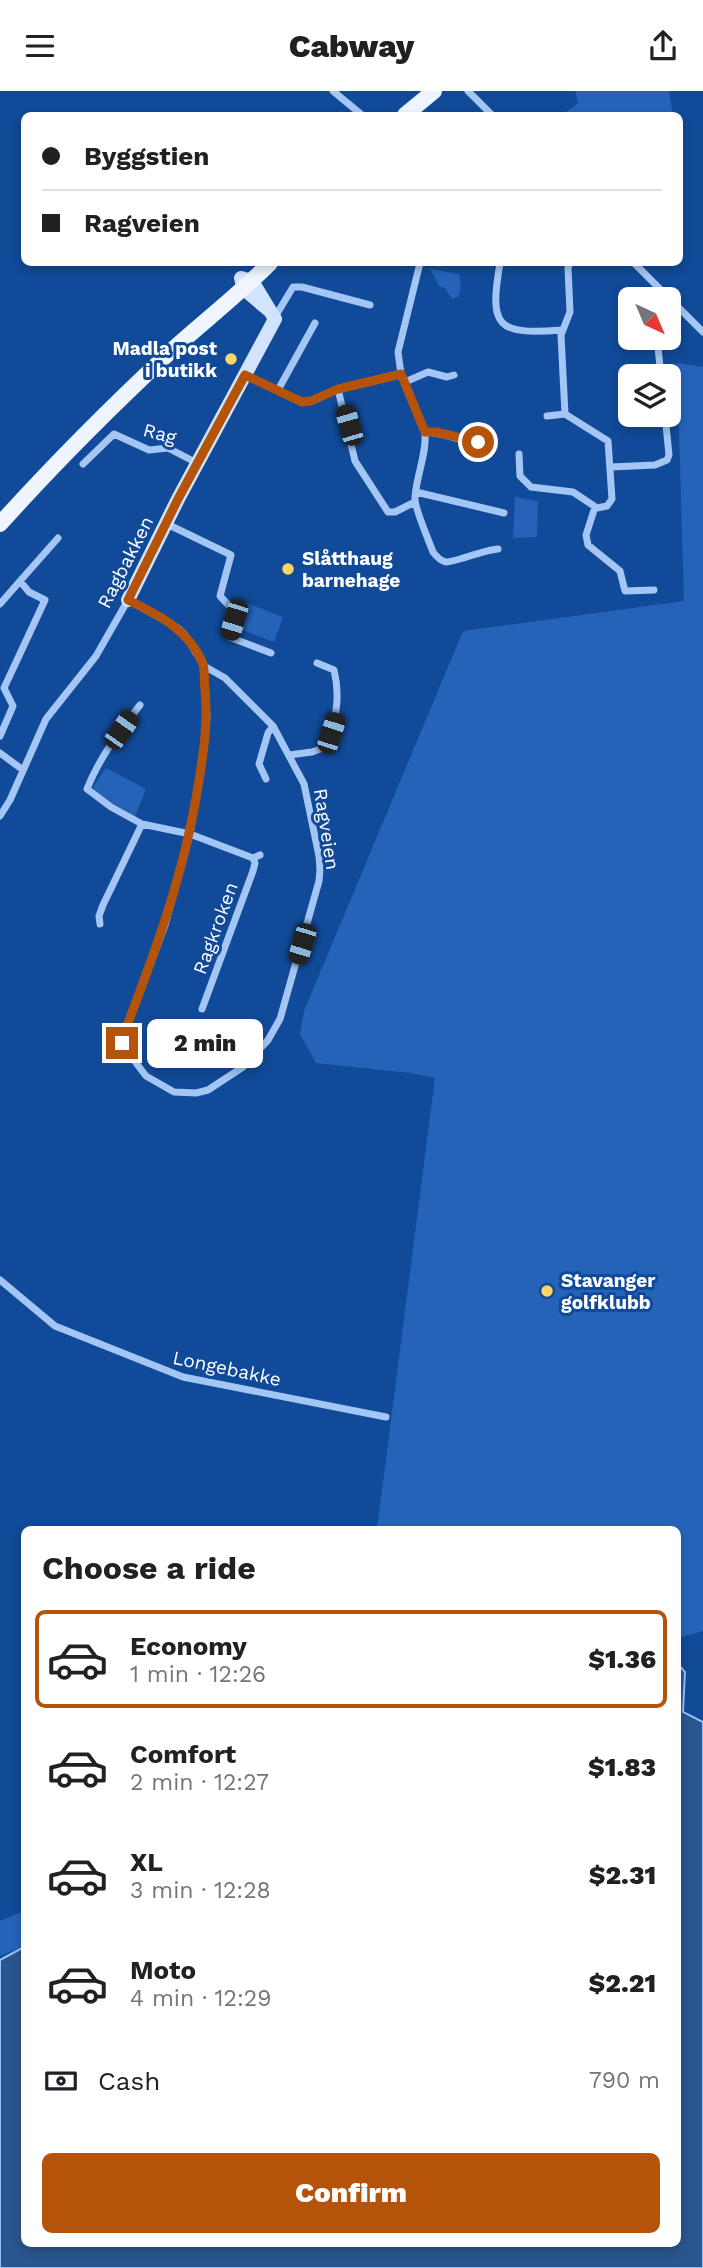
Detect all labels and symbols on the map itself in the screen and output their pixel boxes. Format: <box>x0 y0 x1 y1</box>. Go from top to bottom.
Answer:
north arrow <box>618 287 681 350</box>
place label: Madla post i butikk <box>113 337 218 382</box>
marker: Madla post i butikk <box>223 351 239 367</box>
car <box>334 402 365 448</box>
street label: Rag <box>141 418 180 449</box>
route start <box>462 426 494 458</box>
street label: Ragbakken <box>92 512 158 612</box>
place label: Slåtthaug barnehage <box>302 547 400 592</box>
marker: Slåtthaug barnehage <box>280 561 296 577</box>
car <box>218 597 251 643</box>
car <box>101 707 142 753</box>
car <box>315 710 348 756</box>
street label: Ragveien <box>309 787 344 871</box>
street label: Ragkroken <box>188 879 243 977</box>
car <box>286 921 319 967</box>
callout: 2 min <box>146 1019 262 1067</box>
route end <box>106 1027 138 1059</box>
place label: Stavanger golfklubb <box>561 1269 656 1314</box>
marker: Stavanger golfklubb <box>539 1283 555 1299</box>
street label: Longebakke <box>171 1346 283 1391</box>

